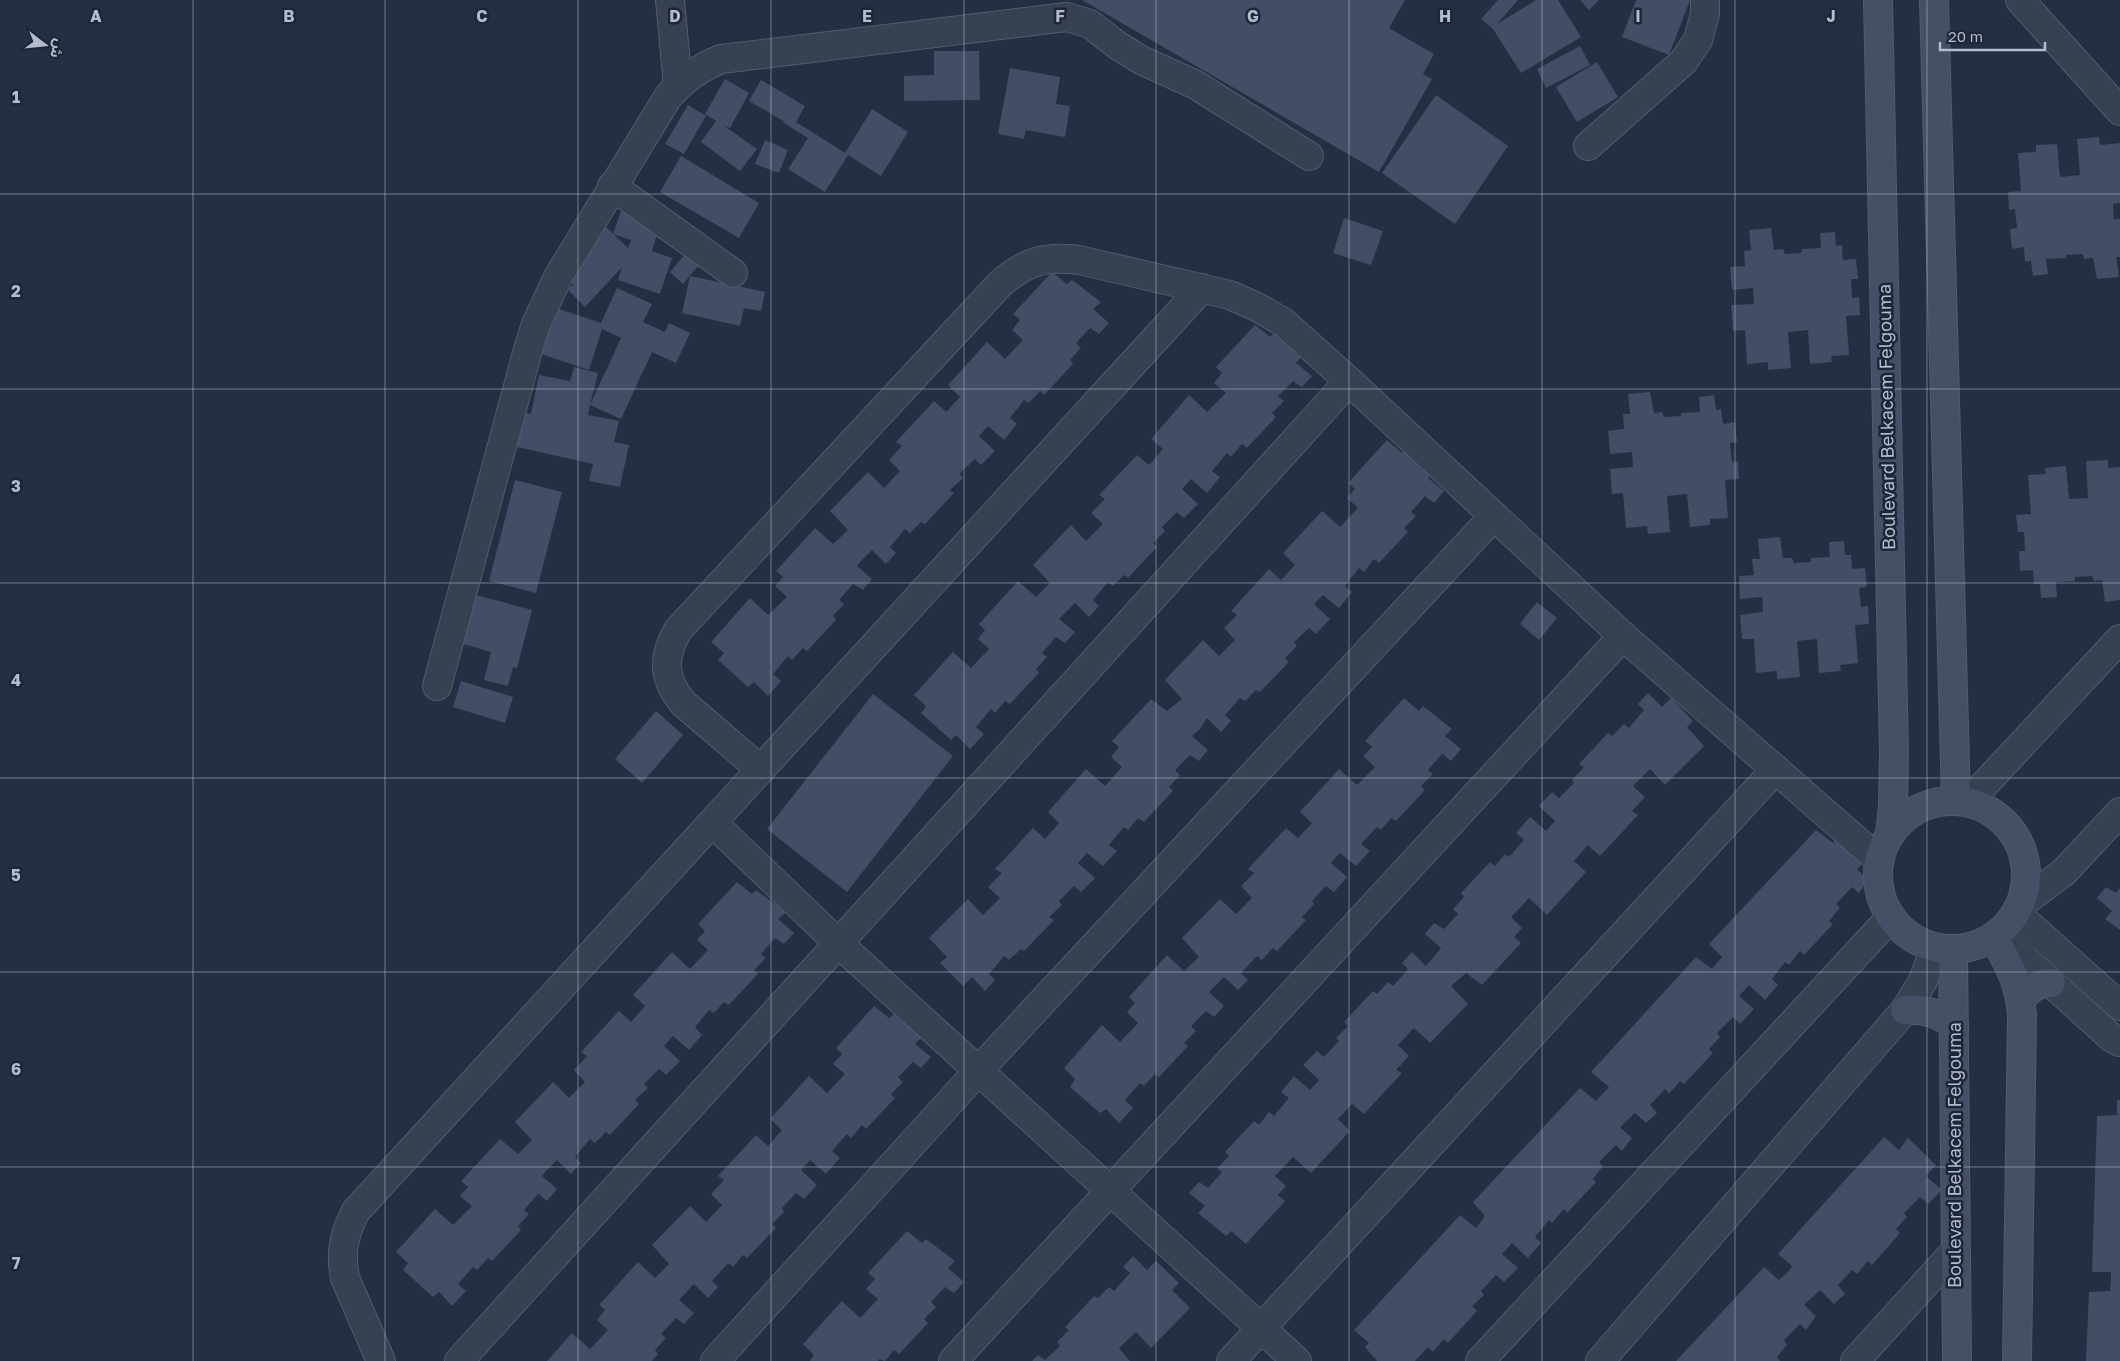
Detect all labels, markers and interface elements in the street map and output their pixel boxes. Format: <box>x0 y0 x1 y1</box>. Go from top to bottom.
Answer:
text: A <box>90 6 102 26</box>
text: B <box>283 6 295 26</box>
text: C <box>476 6 488 26</box>
text: D <box>669 6 681 26</box>
text: E <box>862 6 872 26</box>
text: F <box>1055 6 1065 26</box>
text: G <box>1247 6 1259 26</box>
text: H <box>1439 6 1451 26</box>
text: I <box>1635 6 1641 26</box>
text: J <box>1826 6 1836 26</box>
north arrow <box>20 20 70 70</box>
scale bar <box>1940 20 2045 52</box>
text: 20 m <box>1948 27 1983 45</box>
text: ش <box>47 37 69 60</box>
text: 1 <box>12 87 20 107</box>
text: 2 <box>11 281 21 301</box>
street label: Boulevard Belkacem Felgouma <box>1873 284 1899 550</box>
text: 3 <box>11 476 21 496</box>
text: 4 <box>11 670 21 690</box>
text: 5 <box>11 865 21 885</box>
street label: Boulevard Belkacem Felgouma <box>1943 1022 1965 1288</box>
text: 6 <box>11 1059 21 1079</box>
text: 7 <box>12 1253 21 1273</box>

